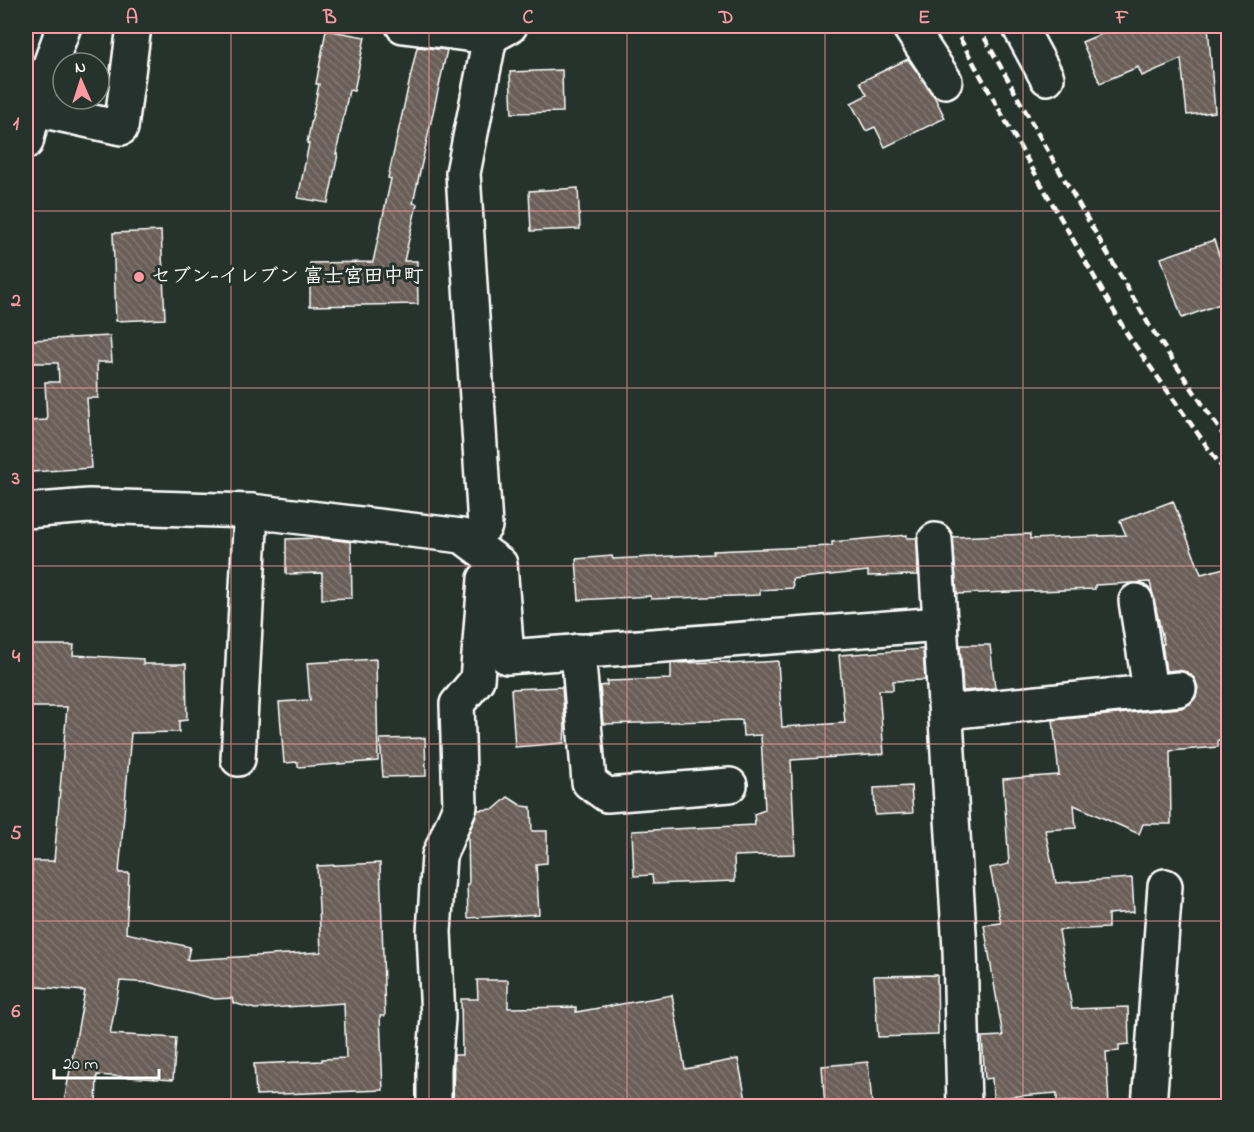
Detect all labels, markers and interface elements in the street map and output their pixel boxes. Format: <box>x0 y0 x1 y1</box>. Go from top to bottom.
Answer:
text: A <box>126 4 138 33</box>
text: B <box>322 4 337 33</box>
text: C <box>523 4 534 33</box>
text: D <box>718 4 733 33</box>
text: E <box>918 4 930 33</box>
text: F <box>1115 4 1129 33</box>
north arrow <box>51 51 111 111</box>
text: N <box>74 56 87 80</box>
text: 1 <box>13 110 20 139</box>
place label: セブン-イレブン 富士宮田中町 <box>151 263 424 292</box>
marker: セブン-イレブン 富士宮田中町 <box>132 270 146 284</box>
text: 2 <box>10 287 21 316</box>
text: 3 <box>11 465 20 494</box>
text: 4 <box>12 643 21 672</box>
text: 5 <box>10 820 22 849</box>
text: 6 <box>12 998 21 1027</box>
scale bar <box>54 1042 159 1080</box>
text: 20 m <box>63 1052 98 1078</box>

